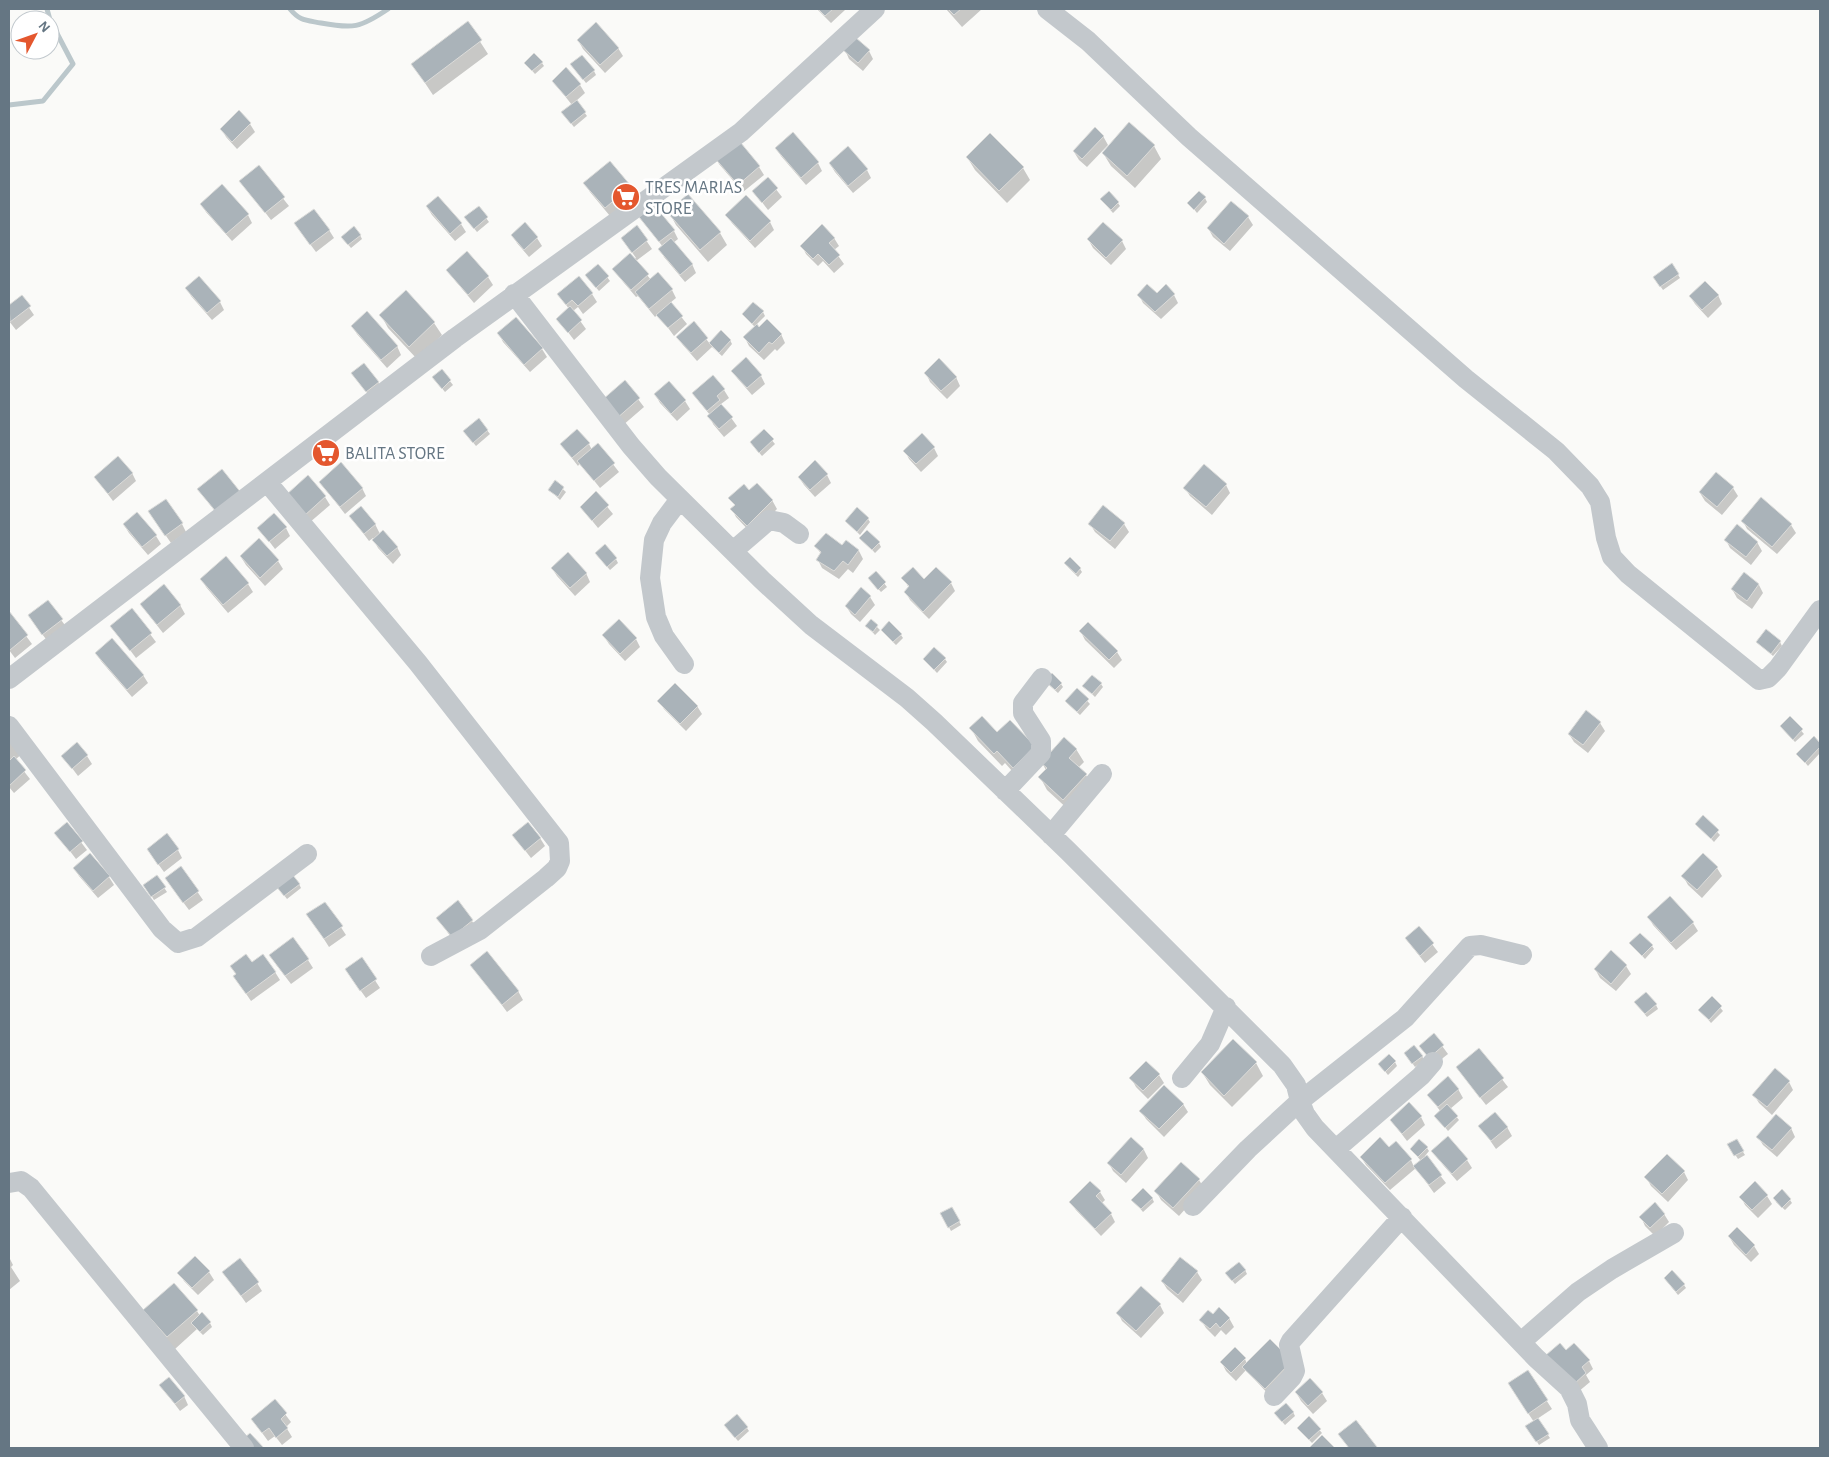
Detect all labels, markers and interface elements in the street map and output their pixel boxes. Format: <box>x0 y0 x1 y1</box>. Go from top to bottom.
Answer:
north arrow <box>10 10 60 60</box>
text: N <box>36 19 53 35</box>
place label: TRES MARIAS STORE <box>645 179 742 218</box>
supermarket icon: TRES MARIAS STORE <box>611 182 641 212</box>
supermarket icon: BALITA STORE <box>311 438 341 468</box>
place label: BALITA STORE <box>345 445 445 463</box>

